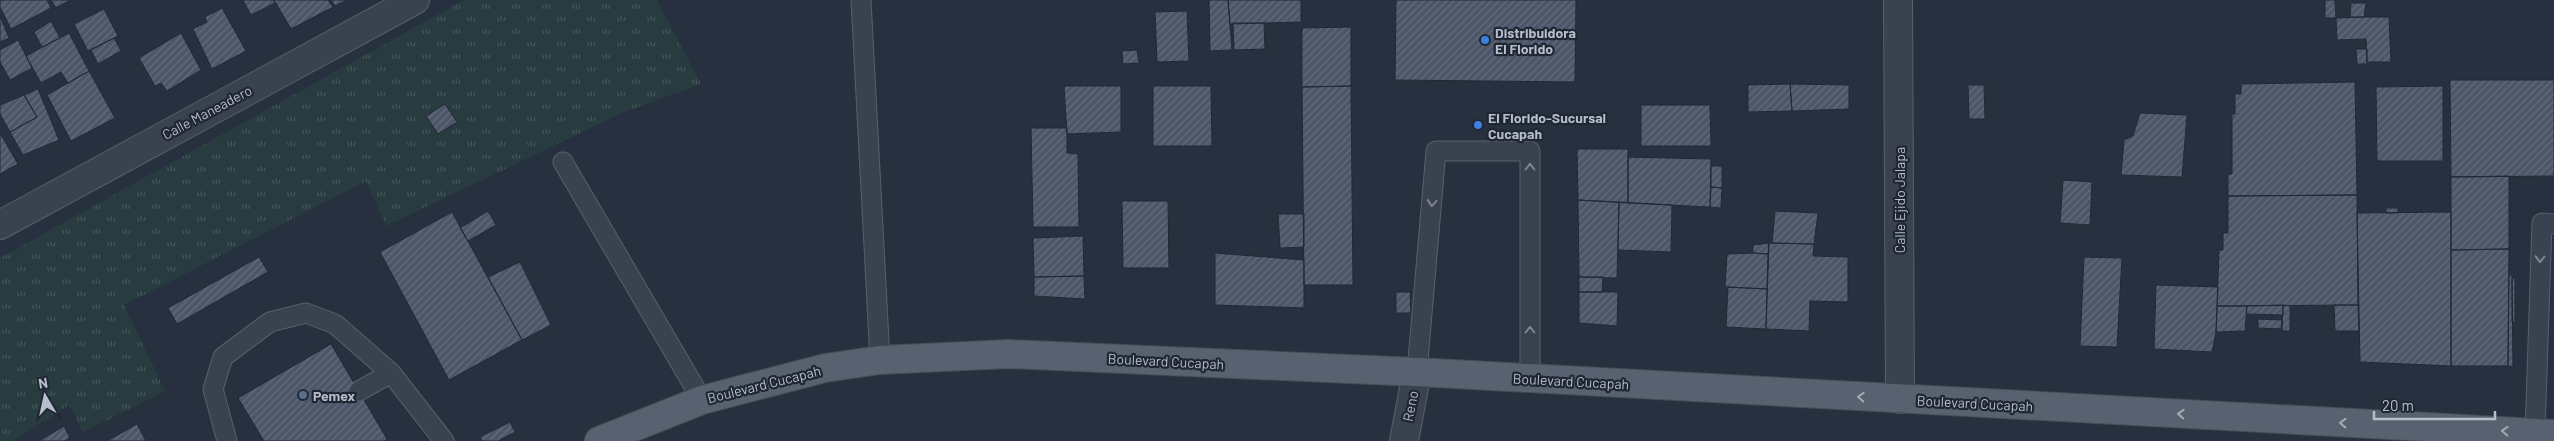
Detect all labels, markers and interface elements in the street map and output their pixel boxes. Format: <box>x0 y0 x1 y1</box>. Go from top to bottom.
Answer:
place label: Distribuidora El Florido <box>1495 24 1576 57</box>
marker: Distribuidora El Florido <box>1479 34 1491 46</box>
street label: Calle Maneadero <box>159 81 255 143</box>
place label: El Florido-Sucursal Cucapah <box>1488 109 1606 142</box>
marker: El Florido-Sucursal Cucapah <box>1472 119 1484 131</box>
street label: Calle Ejido Jalapa <box>1891 147 1908 253</box>
one-way arrow <box>1525 163 1535 171</box>
one-way arrow <box>1426 200 1437 208</box>
one-way arrow <box>2535 255 2546 263</box>
one-way arrow <box>1525 326 1535 334</box>
street label: Boulevard Cucapah <box>1107 349 1225 373</box>
street label: Boulevard Cucapah <box>705 362 823 406</box>
street label: Boulevard Cucapah <box>1512 369 1630 393</box>
north arrow <box>20 371 70 421</box>
text: N <box>37 374 49 392</box>
place label: Pemex <box>313 387 356 404</box>
scale bar <box>2374 388 2495 420</box>
marker: Pemex <box>297 389 309 401</box>
street label: Reno <box>1399 389 1421 423</box>
street label: Boulevard Cucapah <box>1916 391 2034 415</box>
one-way arrow <box>1857 392 1865 403</box>
text: 20 m <box>2382 396 2414 414</box>
one-way arrow <box>2177 409 2185 420</box>
one-way arrow <box>2339 417 2347 428</box>
one-way arrow <box>2501 426 2509 437</box>

